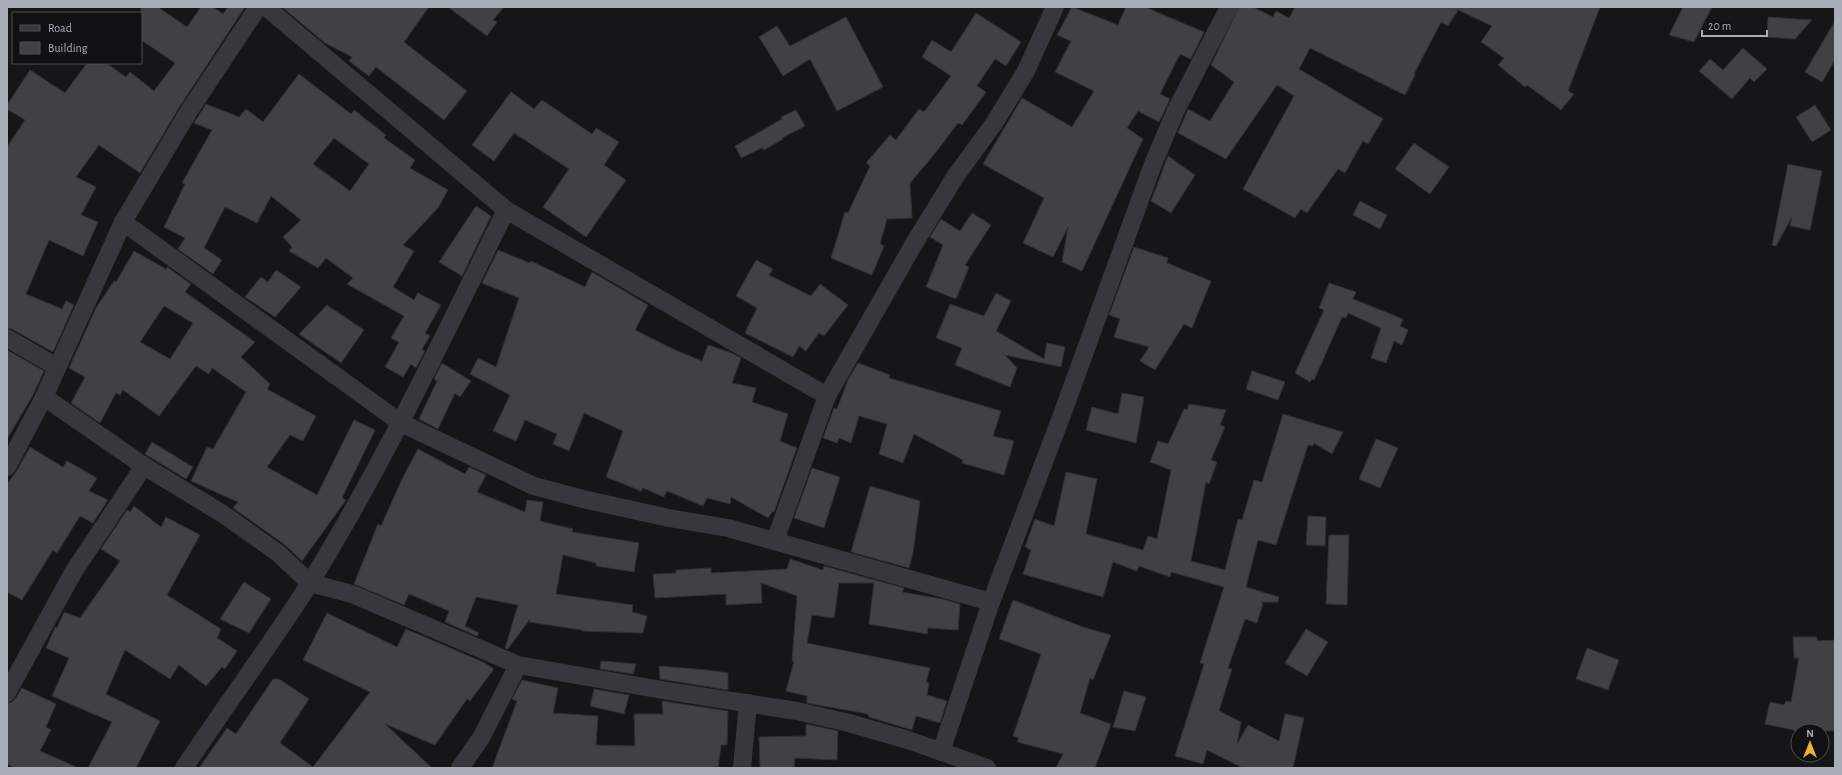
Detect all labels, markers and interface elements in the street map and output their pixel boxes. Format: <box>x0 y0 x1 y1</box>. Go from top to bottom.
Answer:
legend <box>12 12 142 64</box>
scale bar <box>1702 12 1767 38</box>
text: 20 m <box>1708 20 1731 32</box>
text: Road <box>48 22 72 34</box>
text: Building <box>48 42 88 54</box>
north arrow <box>1790 723 1830 763</box>
text: N <box>1806 728 1814 739</box>

